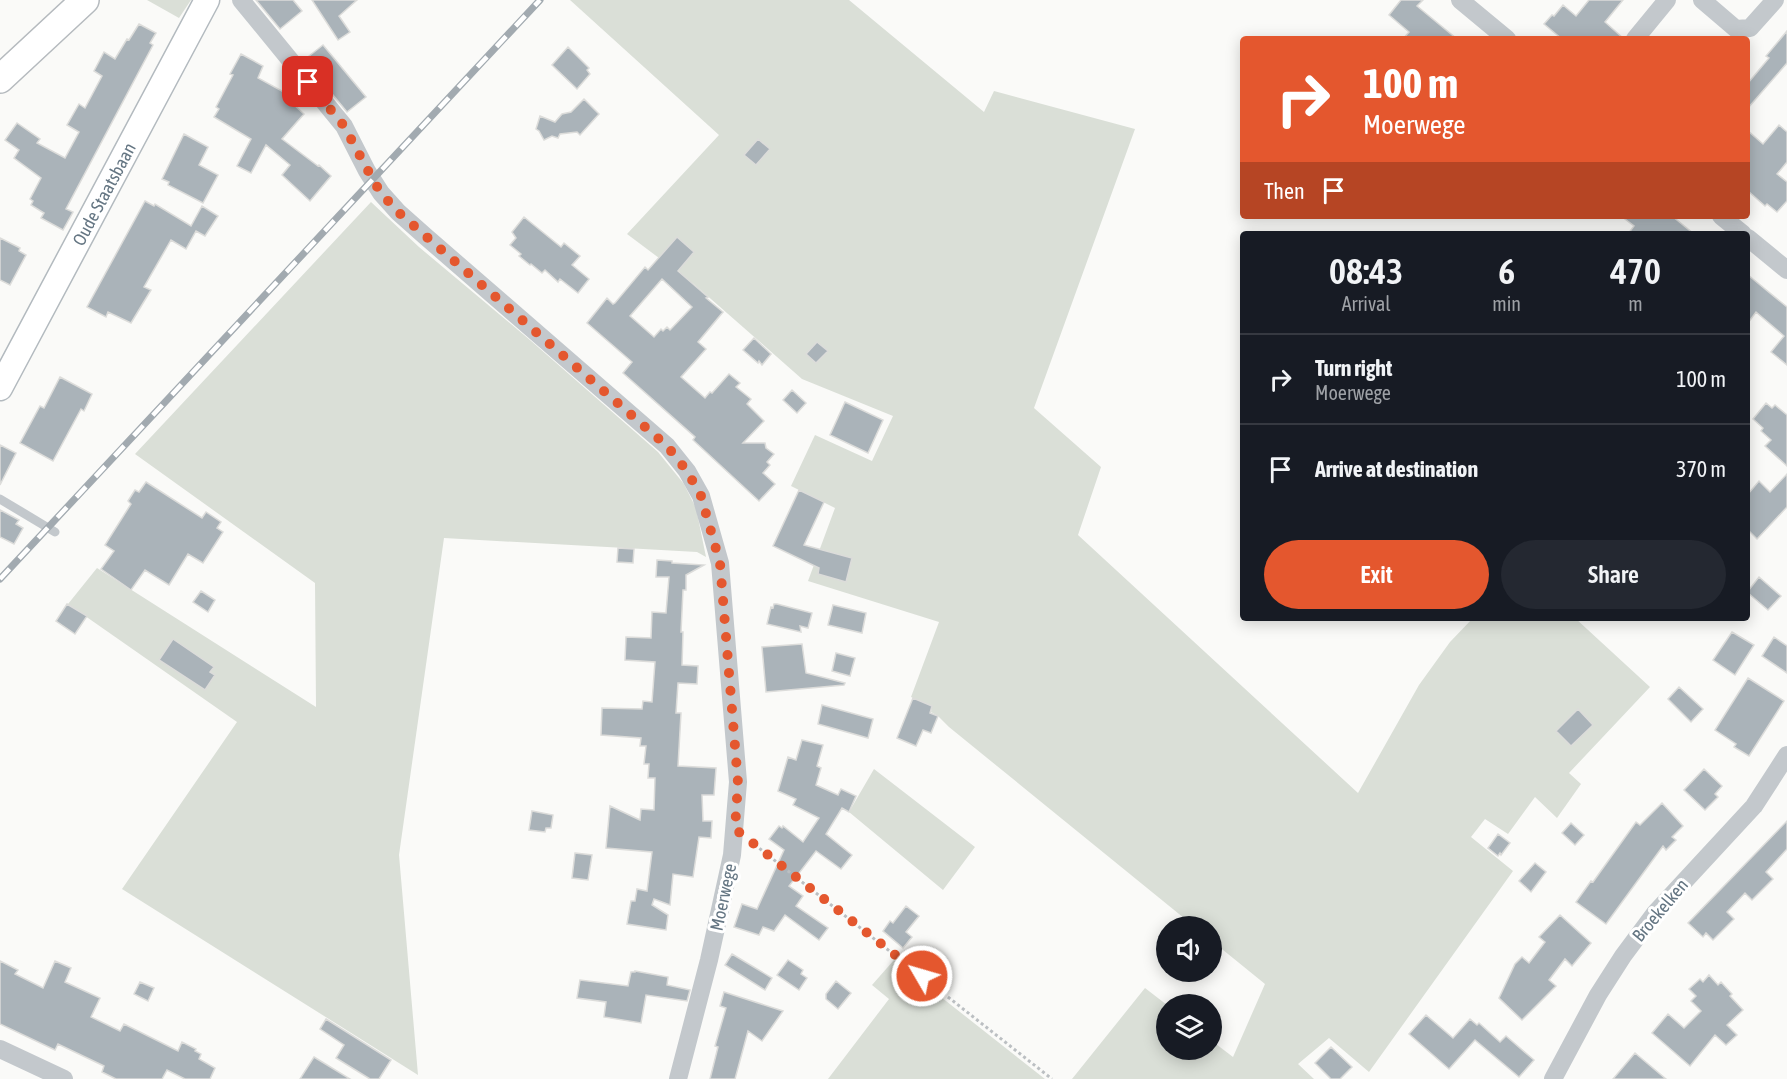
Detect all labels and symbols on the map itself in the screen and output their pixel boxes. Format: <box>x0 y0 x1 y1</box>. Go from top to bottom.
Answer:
pin <box>282 56 333 107</box>
street label: Oude Staatsbaan <box>68 139 140 249</box>
street label: Moerwege <box>706 861 740 933</box>
street label: Broekelken <box>1628 874 1692 946</box>
position arrow <box>890 944 954 1008</box>

